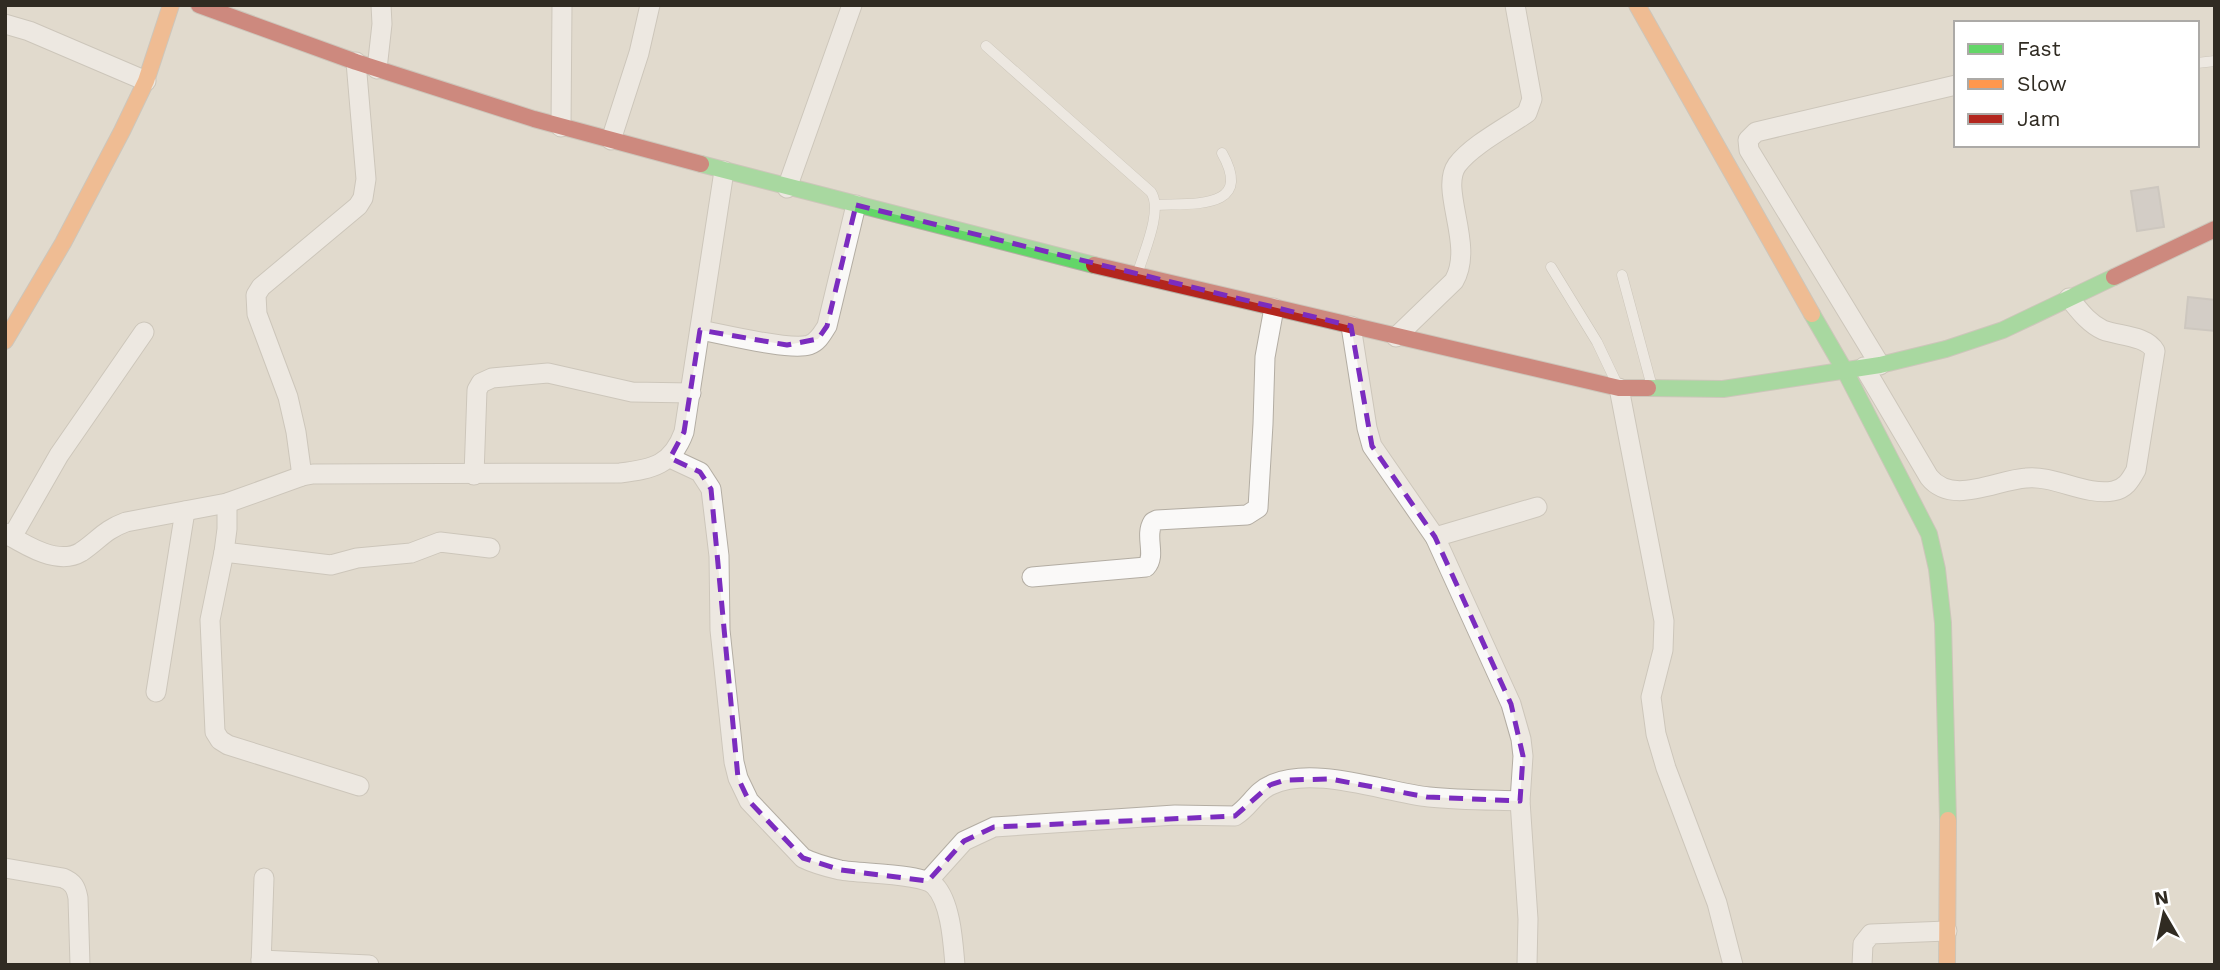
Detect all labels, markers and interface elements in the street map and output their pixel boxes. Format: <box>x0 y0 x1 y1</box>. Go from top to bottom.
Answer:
legend <box>1954 21 2199 147</box>
text: Fast <box>2017 36 2061 61</box>
text: Slow <box>2017 71 2067 96</box>
text: Jam <box>2017 106 2060 131</box>
north arrow <box>2129 879 2199 949</box>
text: N <box>2153 885 2170 910</box>

